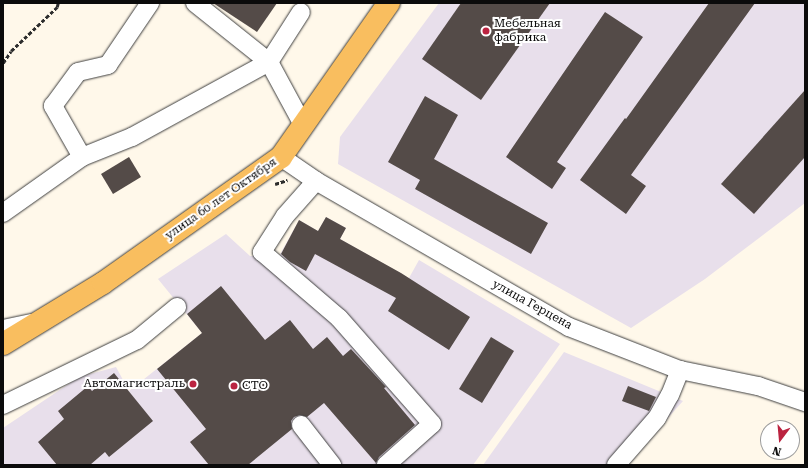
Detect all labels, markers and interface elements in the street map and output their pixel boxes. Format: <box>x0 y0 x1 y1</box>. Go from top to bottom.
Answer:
place label: Мебельная фабрика <box>494 17 561 45</box>
marker: Мебельная фабрика <box>481 26 491 36</box>
street label: улица 60 лет Октября <box>163 155 279 243</box>
street label: улица Герцена <box>490 277 574 333</box>
place label: Автомагистраль <box>83 377 185 391</box>
marker: Автомагистраль <box>188 379 198 389</box>
place label: СТО <box>242 379 268 393</box>
marker: СТО <box>229 381 239 391</box>
north arrow <box>760 420 800 460</box>
text: N <box>771 444 783 458</box>

